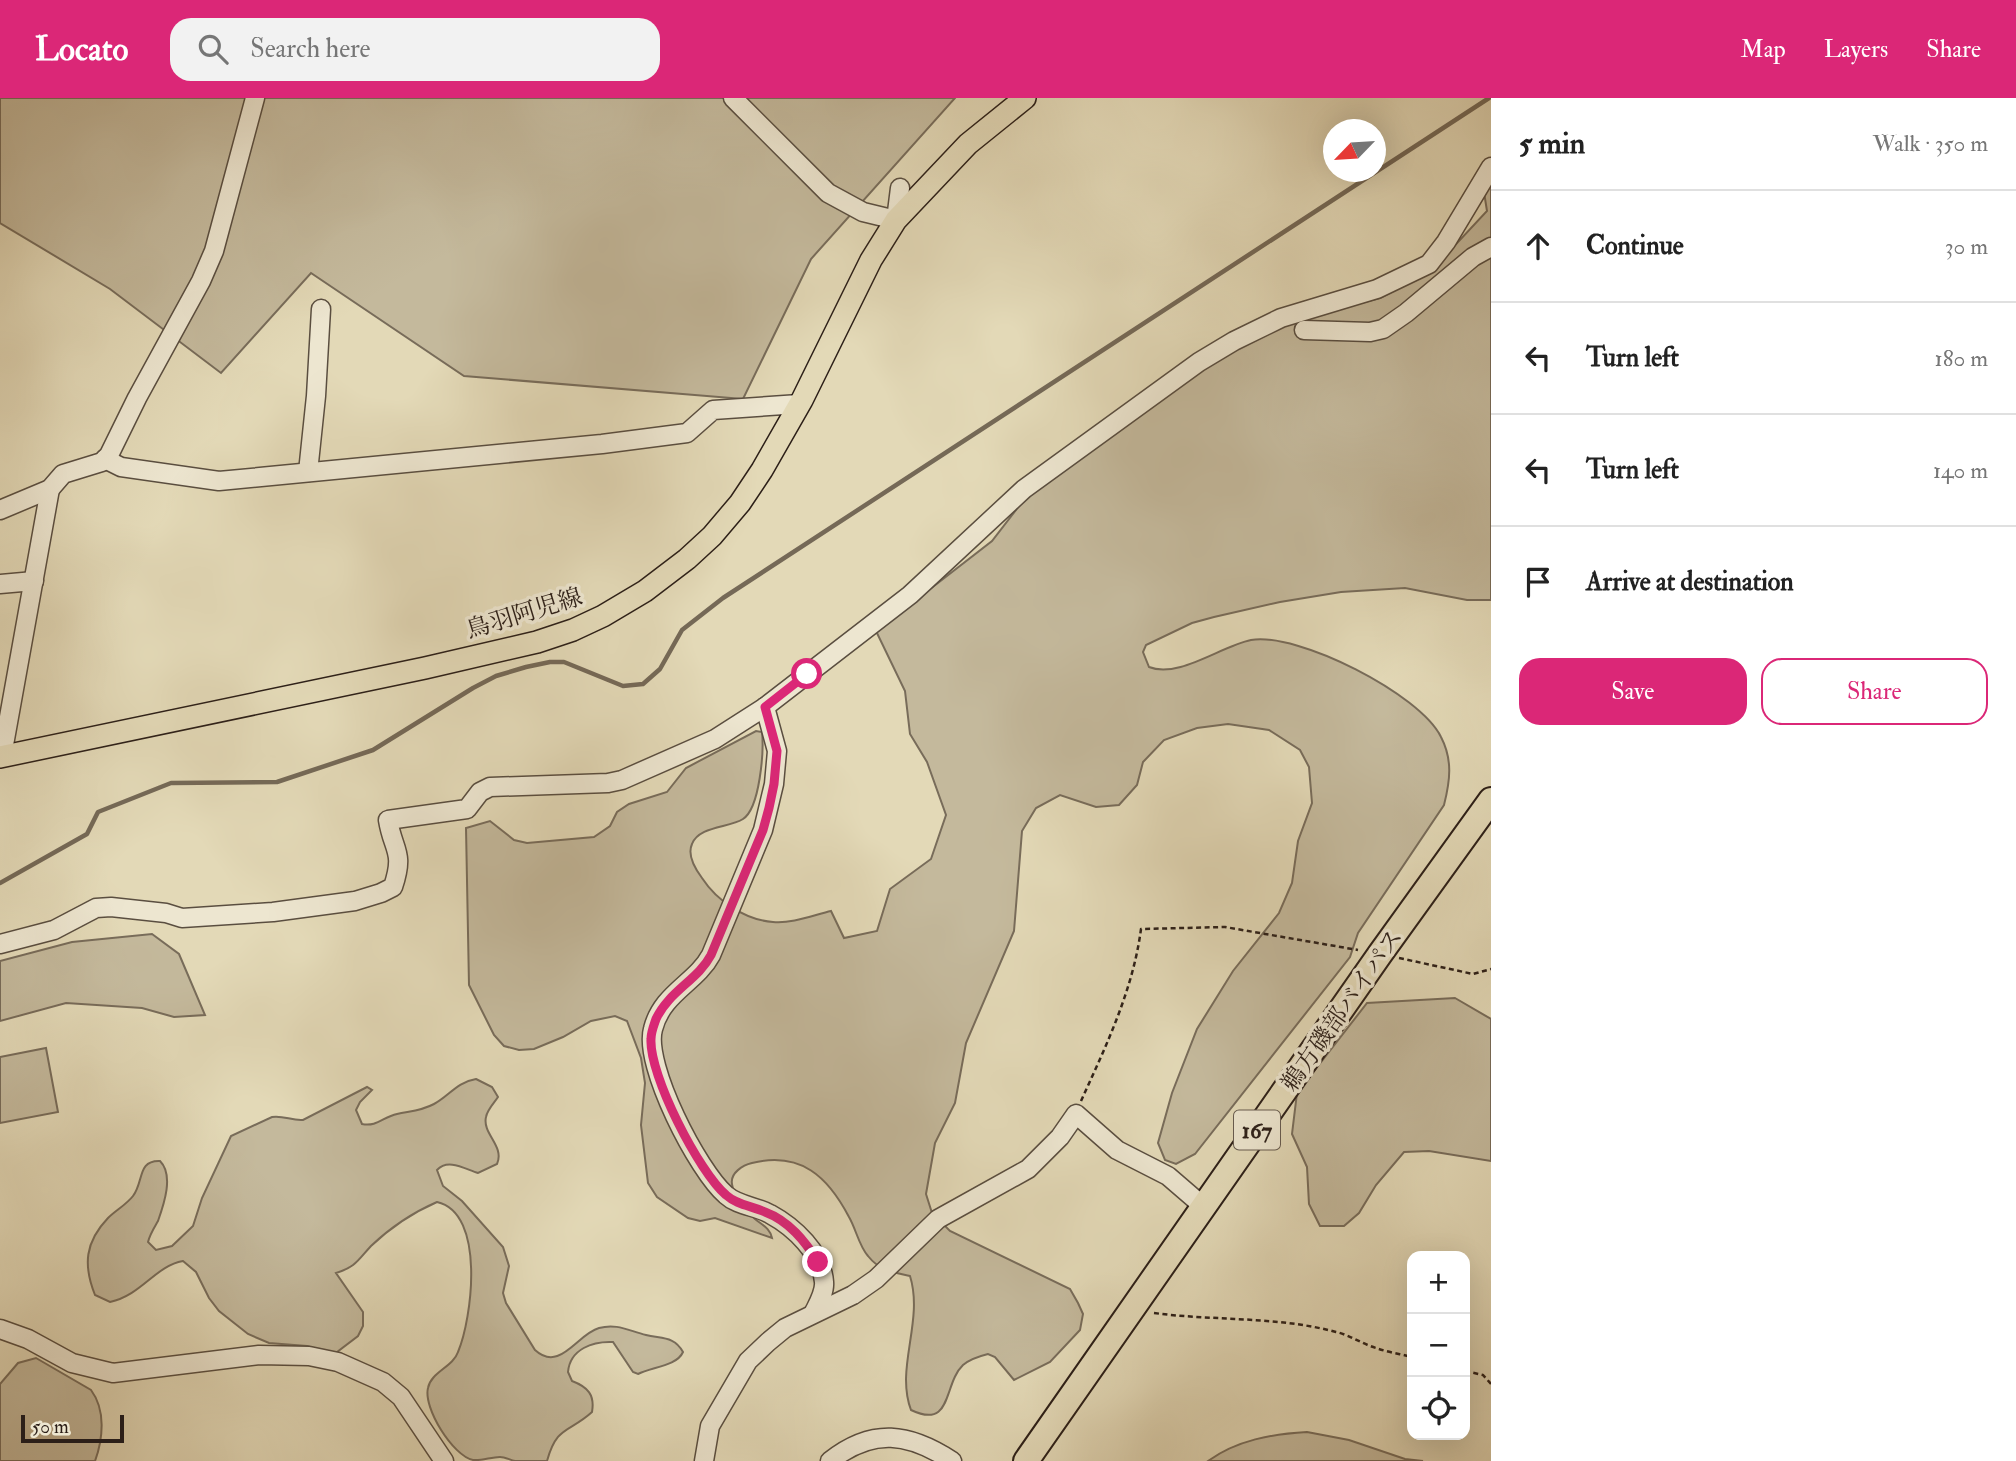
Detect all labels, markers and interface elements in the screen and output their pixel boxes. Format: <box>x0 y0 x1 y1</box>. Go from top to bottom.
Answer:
search box <box>170 18 660 81</box>
text: Locato <box>35 29 128 70</box>
icon: search <box>194 30 232 68</box>
text: Search here <box>250 33 370 65</box>
text: Map <box>1741 34 1786 65</box>
text: Layers <box>1824 34 1888 65</box>
text: Share <box>1926 34 1981 65</box>
north arrow <box>1323 119 1386 182</box>
text: 5 min <box>1519 125 1585 162</box>
text: Walk · 350 m <box>1873 129 1988 158</box>
icon: ahead <box>1519 227 1557 265</box>
text: Continue <box>1586 230 1684 262</box>
text: 30 m <box>1945 232 1988 261</box>
icon: left <box>1519 339 1557 377</box>
text: Turn left <box>1586 342 1679 374</box>
text: 180 m <box>1935 344 1988 373</box>
icon: left <box>1519 451 1557 489</box>
text: Turn left <box>1586 454 1679 486</box>
text: 140 m <box>1933 456 1988 485</box>
icon: arrive <box>1519 563 1557 601</box>
text: Arrive at destination <box>1586 566 1794 598</box>
street label: 鳥羽阿児線 <box>462 581 586 646</box>
route start <box>791 658 822 689</box>
button: Save <box>1519 658 1747 725</box>
button: Share <box>1761 658 1988 725</box>
street label: 鵜方磯部バイパス <box>1275 923 1410 1098</box>
road number: 167 <box>1234 1110 1280 1149</box>
route end <box>802 1246 833 1277</box>
map controls <box>1407 1251 1470 1440</box>
button: + <box>1407 1251 1470 1314</box>
button: − <box>1407 1314 1470 1377</box>
button: locate <box>1407 1377 1470 1440</box>
scale bar <box>21 1412 124 1444</box>
text: 50 m <box>32 1415 69 1439</box>

